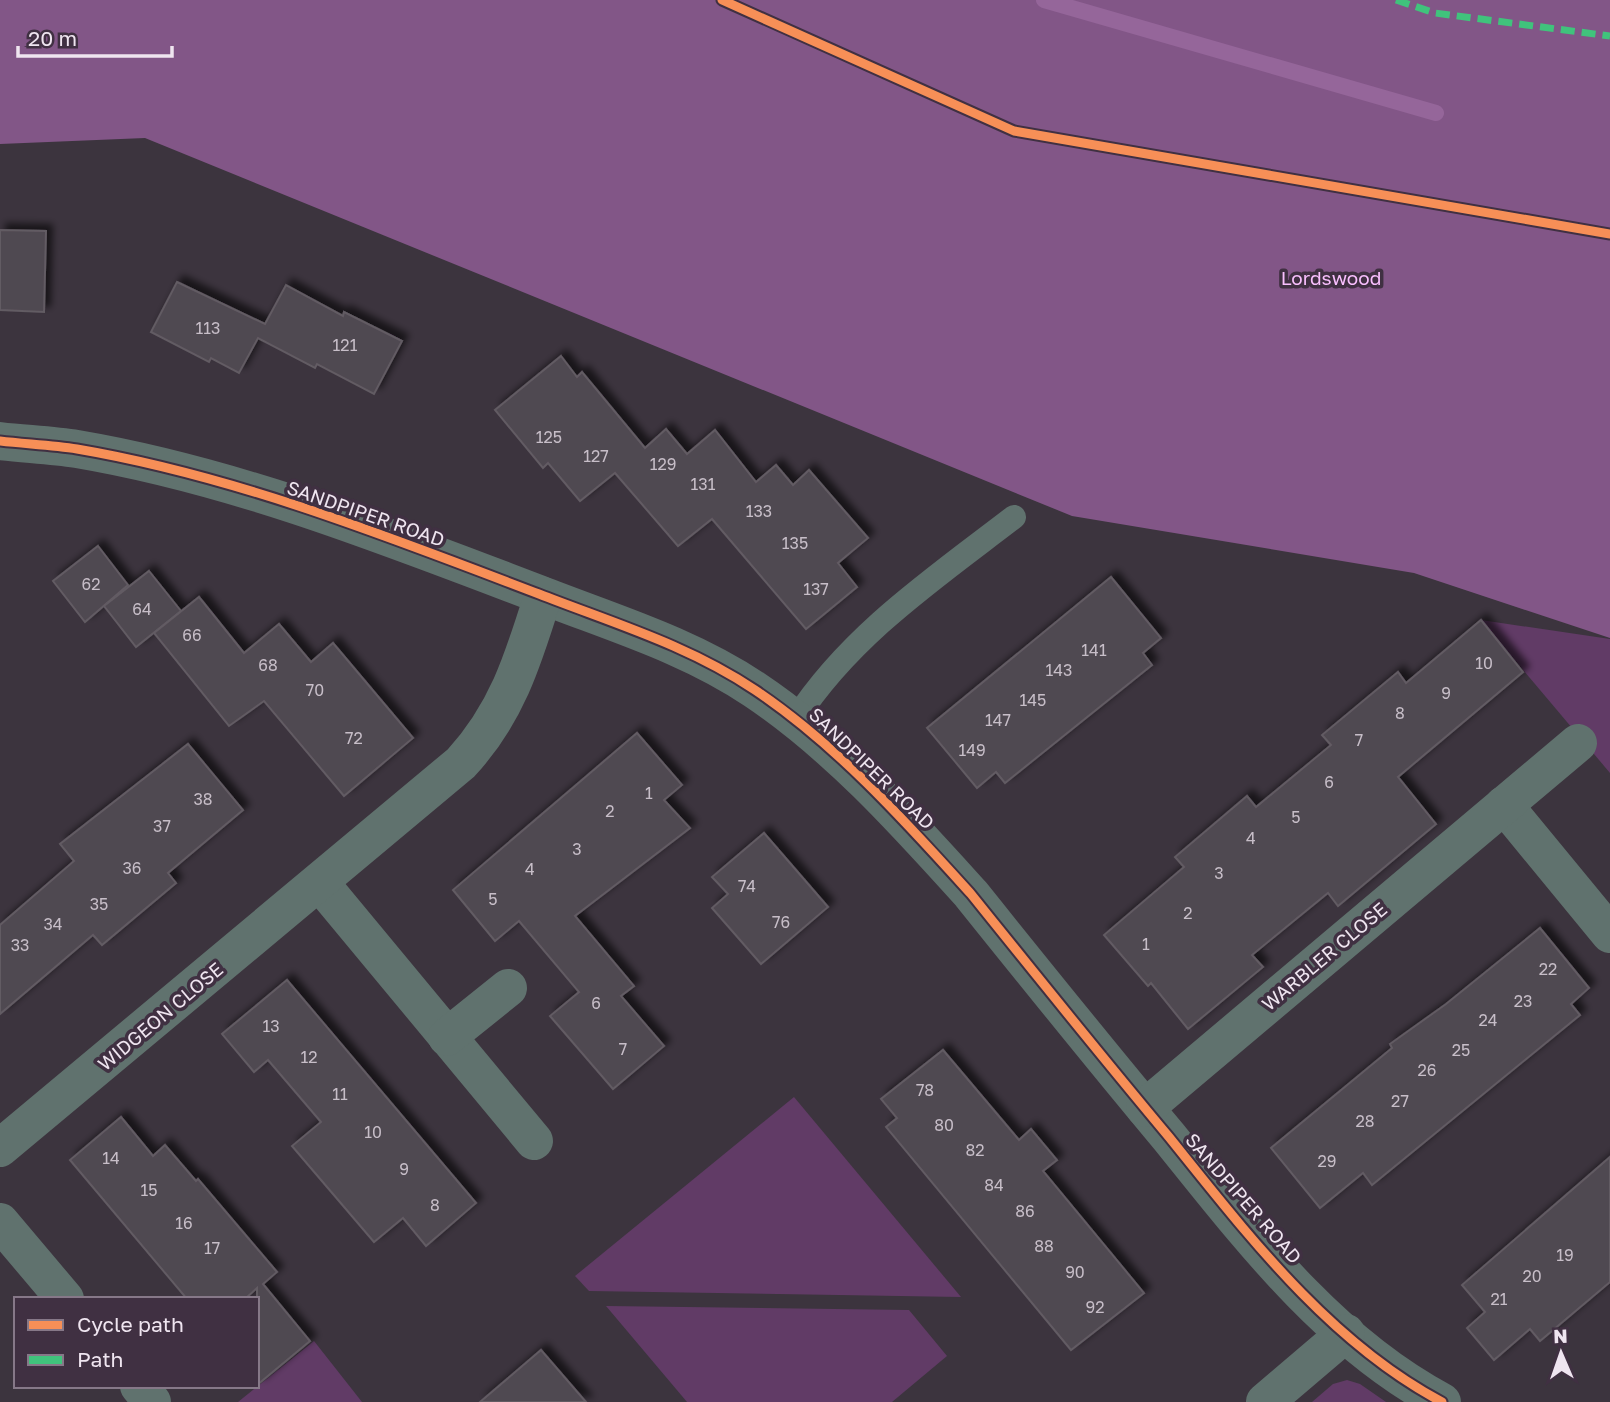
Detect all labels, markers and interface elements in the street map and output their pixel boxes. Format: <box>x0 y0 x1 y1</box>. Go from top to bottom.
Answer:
scale bar <box>18 14 172 58</box>
text: 20 m <box>28 25 77 51</box>
park label: Lordswood <box>1281 266 1381 289</box>
house number: 113 <box>196 318 220 338</box>
house number: 121 <box>333 335 358 355</box>
house number: 125 <box>536 427 562 447</box>
house number: 127 <box>583 446 609 466</box>
house number: 129 <box>650 454 676 474</box>
house number: 131 <box>691 474 716 494</box>
street label: SANDPIPER ROAD <box>284 475 448 551</box>
house number: 133 <box>746 501 772 521</box>
house number: 135 <box>782 533 808 553</box>
house number: 62 <box>82 574 100 594</box>
house number: 137 <box>803 579 829 599</box>
house number: 64 <box>132 599 152 619</box>
house number: 66 <box>182 625 202 645</box>
house number: 141 <box>1081 640 1107 660</box>
house number: 10 <box>1475 653 1493 673</box>
house number: 68 <box>258 655 278 675</box>
house number: 143 <box>1046 660 1072 680</box>
house number: 70 <box>306 680 324 700</box>
house number: 9 <box>1441 683 1451 703</box>
house number: 145 <box>1020 690 1046 710</box>
street label: SANDPIPER ROAD <box>805 702 939 834</box>
house number: 8 <box>1395 703 1405 723</box>
house number: 147 <box>985 710 1011 730</box>
house number: 72 <box>345 728 363 748</box>
house number: 7 <box>1355 730 1363 750</box>
house number: 149 <box>958 740 986 760</box>
house number: 6 <box>1324 772 1334 792</box>
house number: 1 <box>645 783 653 803</box>
house number: 38 <box>193 789 213 809</box>
house number: 2 <box>605 801 615 821</box>
house number: 5 <box>1291 807 1301 827</box>
house number: 37 <box>153 816 171 836</box>
house number: 4 <box>1246 828 1256 848</box>
house number: 3 <box>572 839 582 859</box>
house number: 36 <box>122 858 142 878</box>
house number: 4 <box>525 859 535 879</box>
house number: 3 <box>1214 863 1224 883</box>
house number: 74 <box>738 876 756 896</box>
house number: 5 <box>488 889 498 909</box>
house number: 35 <box>90 894 108 914</box>
street label: WARBLER CLOSE <box>1257 897 1391 1015</box>
house number: 2 <box>1183 903 1193 923</box>
house number: 76 <box>772 912 790 932</box>
house number: 34 <box>43 914 63 934</box>
house number: 1 <box>1142 934 1150 954</box>
house number: 33 <box>11 935 29 955</box>
street label: WIDGEON CLOSE <box>93 957 227 1075</box>
house number: 22 <box>1539 959 1557 979</box>
house number: 23 <box>1514 991 1532 1011</box>
house number: 6 <box>591 993 601 1013</box>
house number: 24 <box>1478 1010 1498 1030</box>
house number: 13 <box>262 1016 280 1036</box>
house number: 7 <box>619 1039 627 1059</box>
house number: 25 <box>1452 1040 1470 1060</box>
house number: 12 <box>300 1047 318 1067</box>
house number: 26 <box>1418 1060 1436 1080</box>
house number: 78 <box>916 1080 934 1100</box>
house number: 11 <box>332 1084 348 1104</box>
house number: 27 <box>1391 1091 1409 1111</box>
house number: 28 <box>1355 1111 1375 1131</box>
house number: 80 <box>934 1115 954 1135</box>
house number: 10 <box>364 1122 382 1142</box>
street label: SANDPIPER ROAD <box>1181 1128 1307 1268</box>
house number: 82 <box>965 1140 985 1160</box>
house number: 14 <box>102 1148 120 1168</box>
house number: 29 <box>1318 1151 1336 1171</box>
house number: 9 <box>399 1159 409 1179</box>
house number: 84 <box>984 1175 1004 1195</box>
house number: 15 <box>140 1180 158 1200</box>
house number: 8 <box>430 1195 440 1215</box>
house number: 86 <box>1015 1201 1035 1221</box>
house number: 16 <box>175 1213 193 1233</box>
house number: 88 <box>1034 1236 1054 1256</box>
house number: 17 <box>204 1238 220 1258</box>
house number: 19 <box>1556 1245 1574 1265</box>
house number: 90 <box>1065 1262 1085 1282</box>
house number: 20 <box>1522 1266 1542 1286</box>
house number: 21 <box>1490 1289 1508 1309</box>
legend <box>14 1297 259 1388</box>
house number: 92 <box>1086 1297 1104 1317</box>
text: Cycle path <box>77 1311 184 1337</box>
north arrow <box>1526 1318 1596 1388</box>
text: N <box>1553 1324 1568 1347</box>
text: Path <box>77 1346 124 1372</box>

